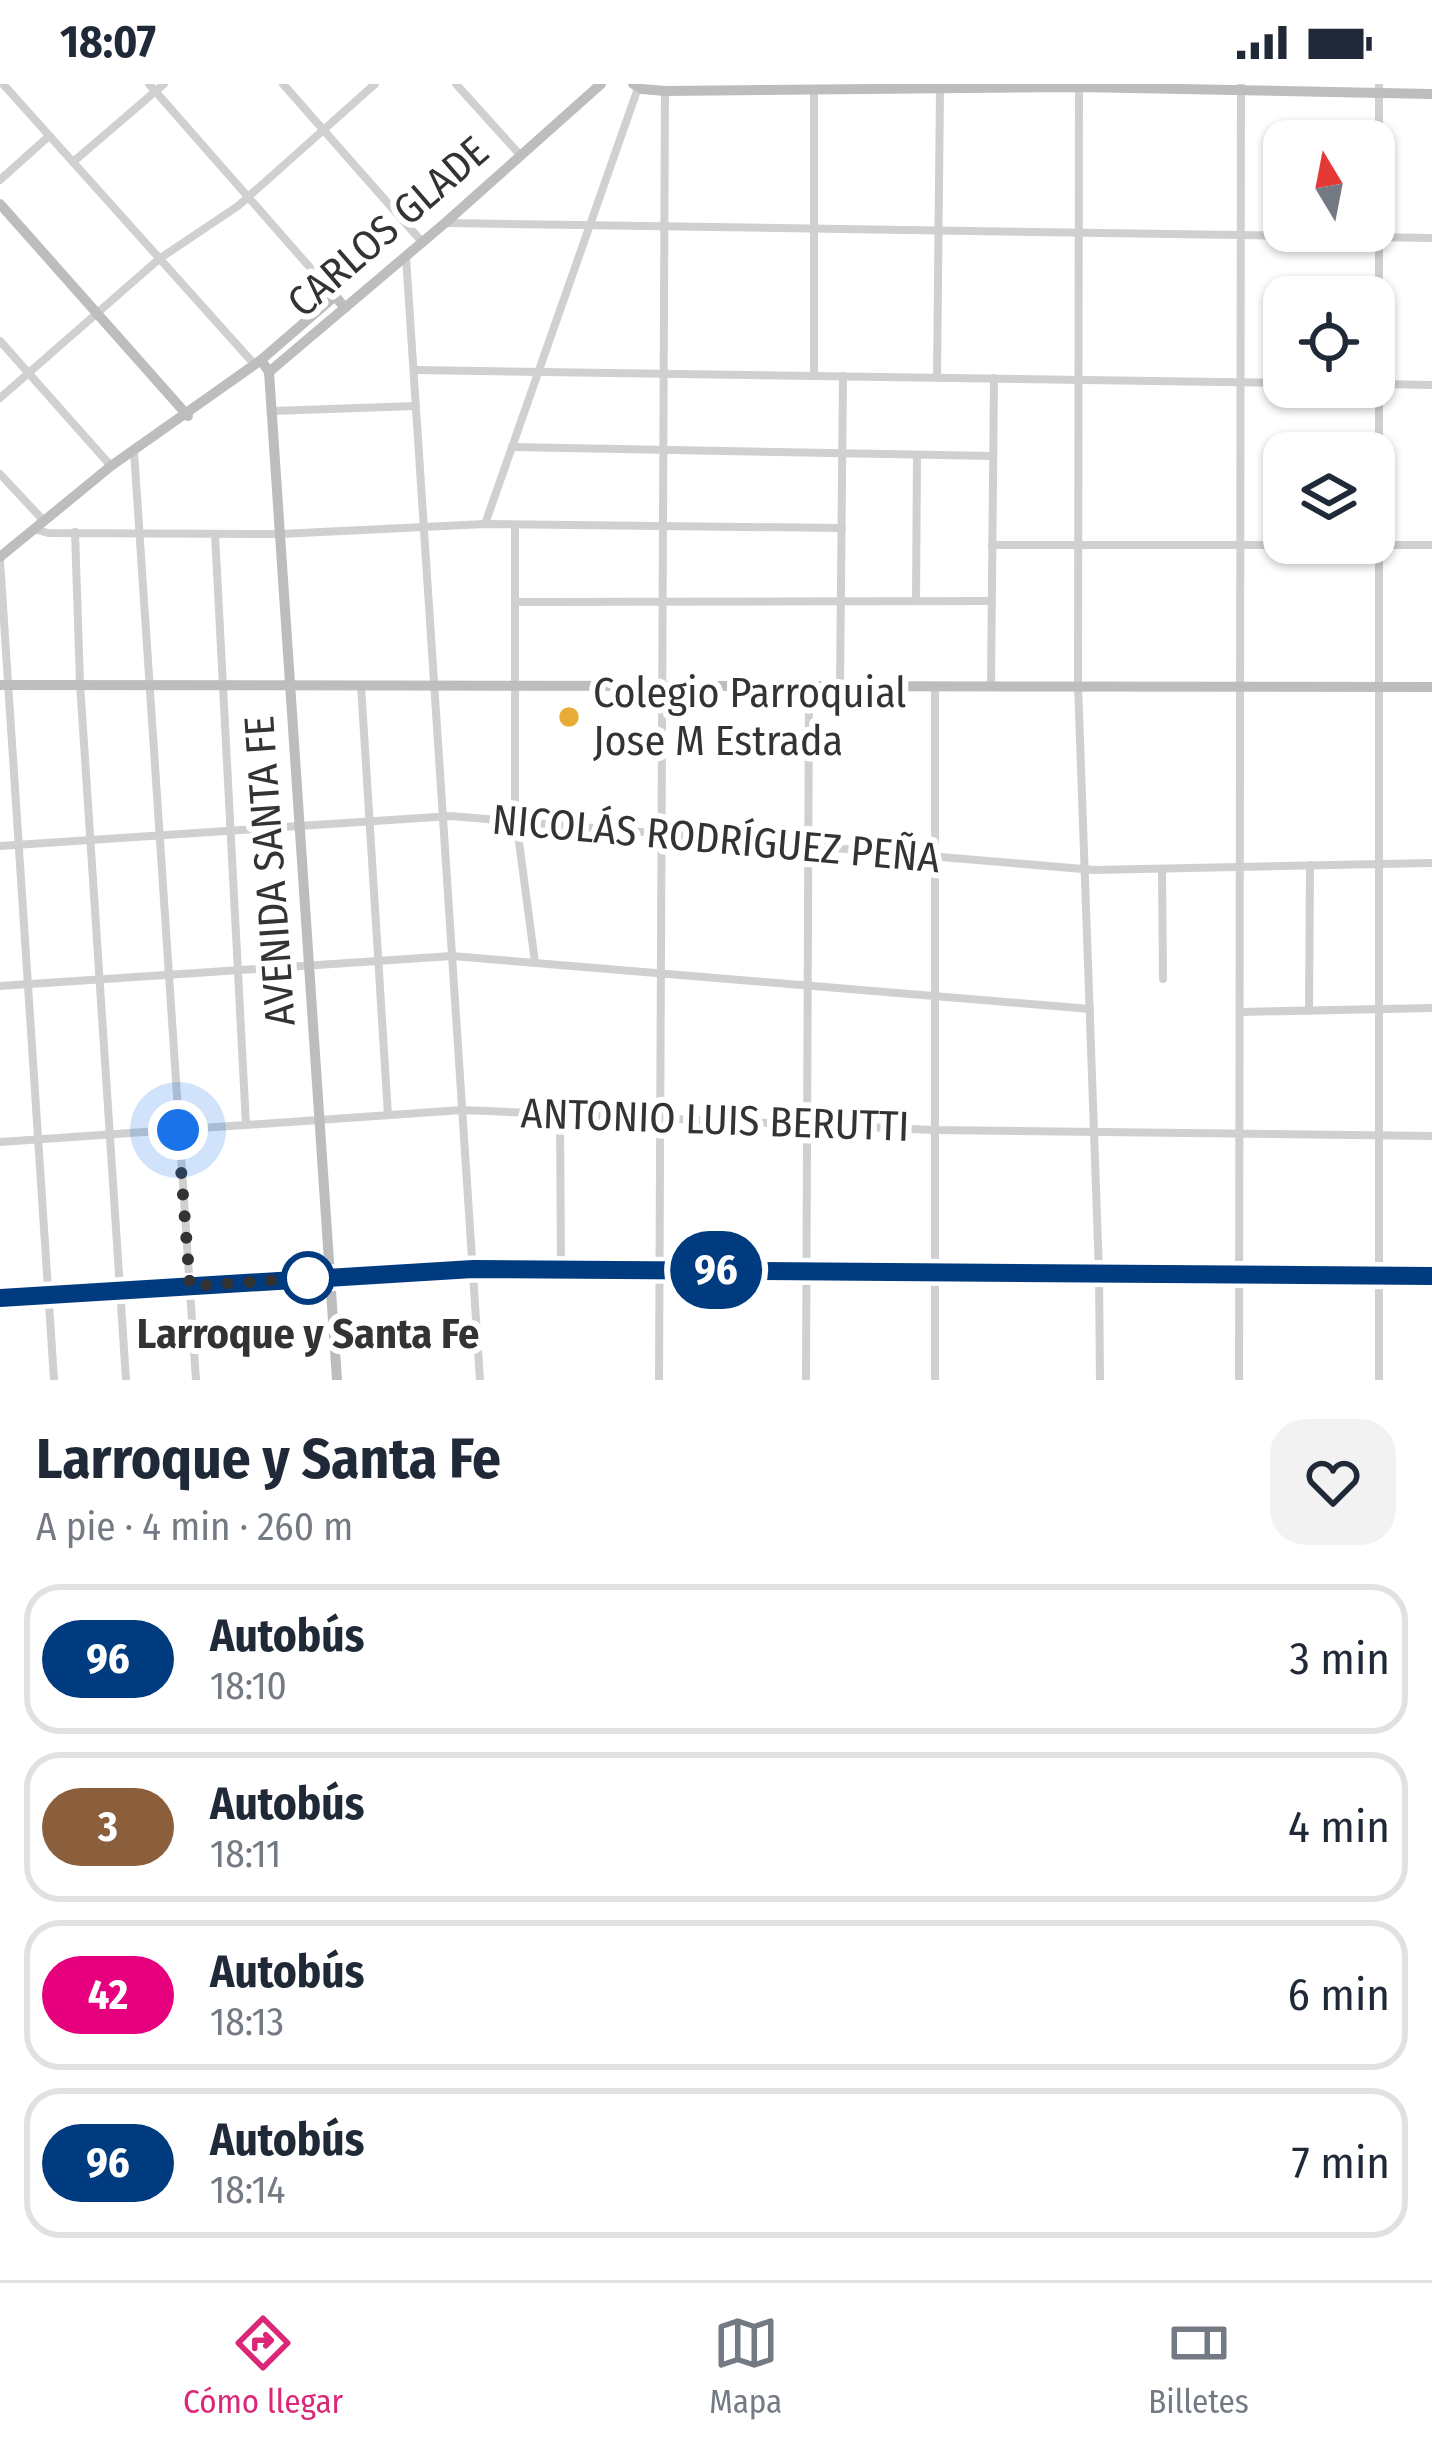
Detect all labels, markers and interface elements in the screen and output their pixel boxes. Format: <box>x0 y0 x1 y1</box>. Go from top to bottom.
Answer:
text: 18:07 <box>60 15 156 69</box>
north arrow <box>1263 120 1395 252</box>
map controls <box>1263 120 1395 564</box>
street label: CARLOS GLADE <box>278 126 498 328</box>
button: locate <box>1263 276 1395 408</box>
button: layers <box>1263 432 1395 564</box>
place label: Colegio Parroquial Jose M Estrada <box>593 668 906 766</box>
marker: Colegio Parroquial Jose M Estrada <box>556 704 582 730</box>
street label: AVENIDA SANTA FE <box>234 714 306 1028</box>
street label: NICOLÁS RODRÍGUEZ PEÑA <box>490 795 942 883</box>
street label: ANTONIO LUIS BERUTTI <box>520 1088 910 1152</box>
your location <box>148 1100 208 1160</box>
line badge: 96 <box>662 1231 770 1309</box>
text: 96 <box>694 1245 738 1295</box>
marker: Larroque y Santa Fe <box>283 1253 333 1303</box>
place label: Larroque y Santa Fe <box>137 1309 479 1359</box>
button: heart <box>1270 1419 1396 1545</box>
text: Larroque y Santa Fe <box>36 1425 501 1493</box>
text: A pie · 4 min · 260 m <box>36 1504 353 1550</box>
text: Autobús <box>210 1609 364 1663</box>
text: 3 min <box>1289 1632 1390 1686</box>
text: 96 <box>86 1634 130 1684</box>
text: 18:10 <box>210 1663 287 1709</box>
text: Autobús <box>210 1777 364 1831</box>
text: 4 min <box>1288 1800 1390 1854</box>
text: 3 <box>98 1802 118 1852</box>
text: 18:11 <box>210 1831 281 1877</box>
text: Autobús <box>210 1945 364 1999</box>
text: 6 min <box>1287 1968 1390 2022</box>
text: 42 <box>88 1970 128 2020</box>
text: 18:13 <box>210 1999 284 2045</box>
text: Autobús <box>210 2113 364 2167</box>
text: 7 min <box>1292 2136 1390 2190</box>
text: 96 <box>86 2138 130 2188</box>
text: 18:14 <box>210 2167 285 2213</box>
tab: Cómo llegar <box>183 2310 343 2422</box>
tab: Mapa <box>709 2310 782 2422</box>
tab: Billetes <box>1148 2310 1249 2422</box>

